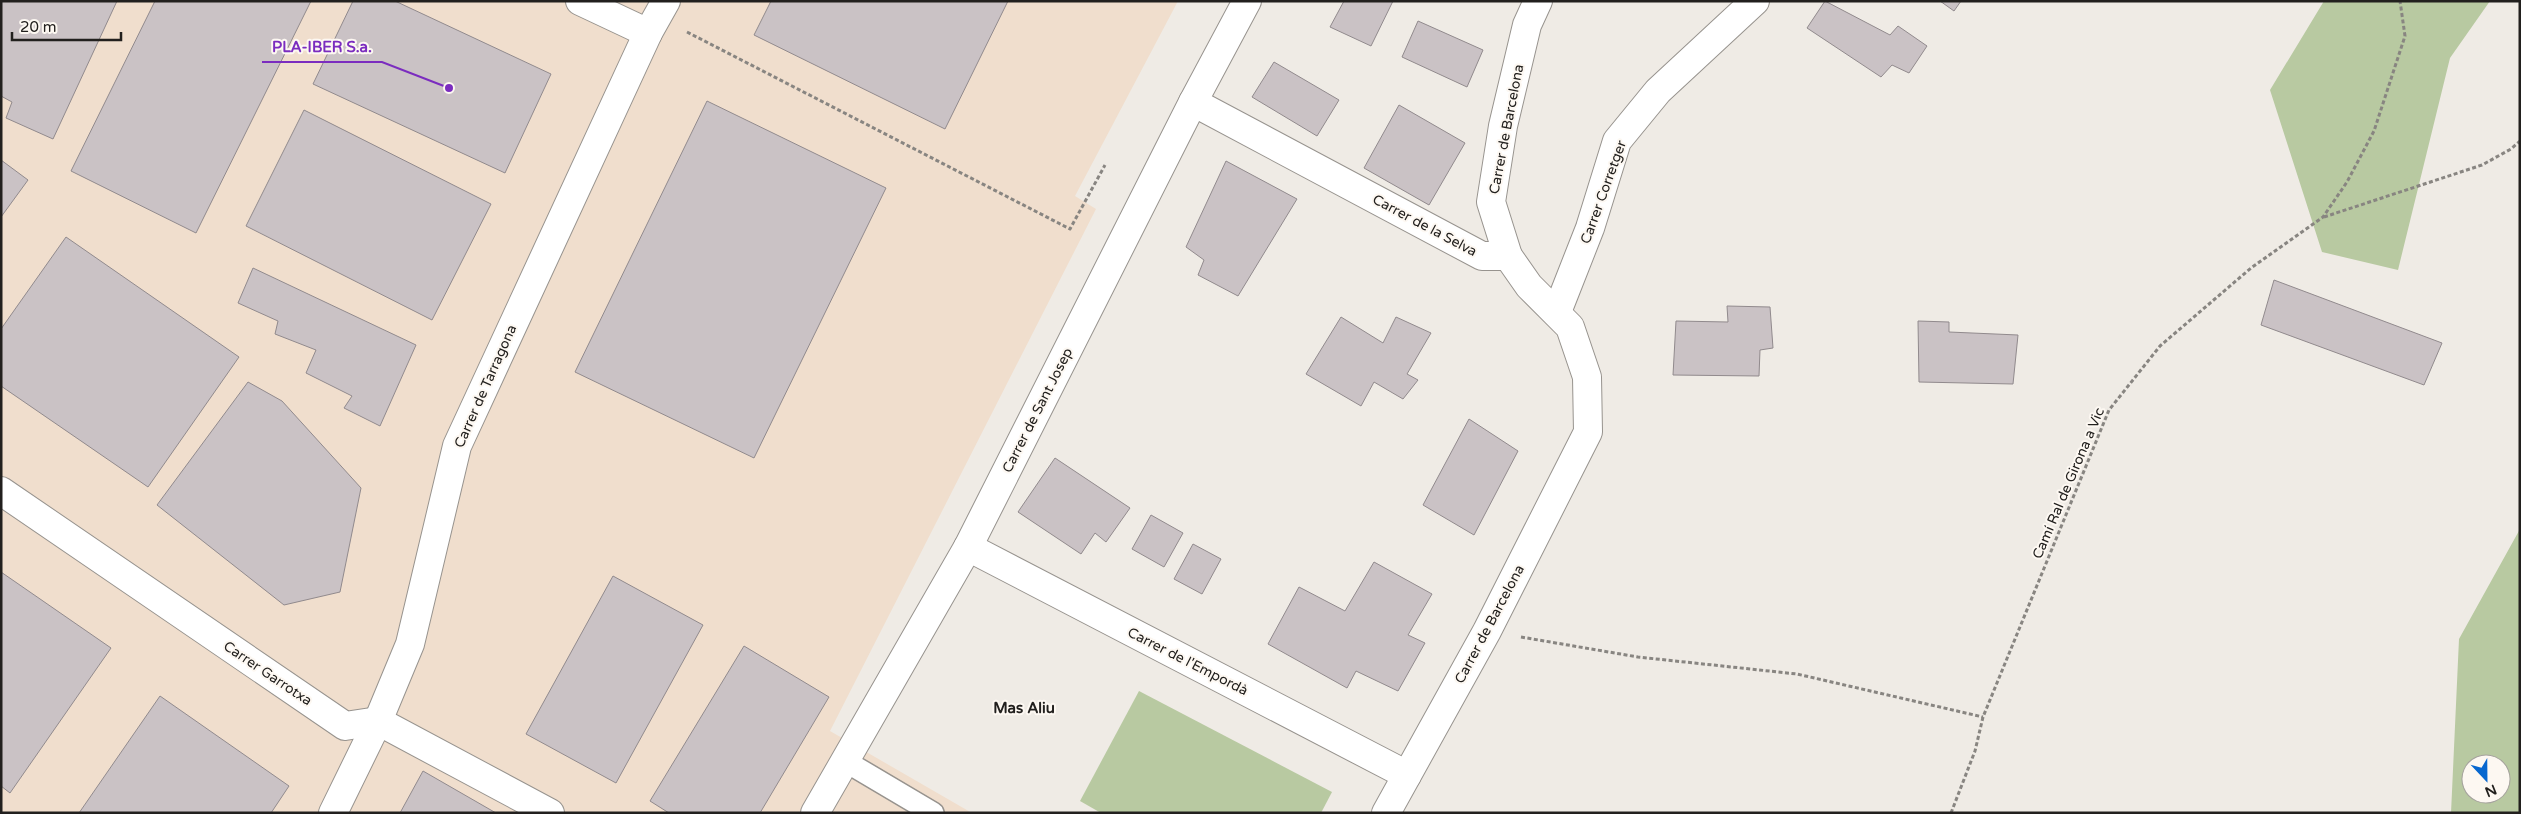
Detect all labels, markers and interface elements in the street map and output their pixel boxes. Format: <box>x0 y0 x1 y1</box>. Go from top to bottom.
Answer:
scale bar <box>12 10 121 42</box>
text: 20 m <box>20 18 57 36</box>
callout: PLA-IBER S.a. <box>262 32 382 62</box>
text: PLA-IBER S.a. <box>272 38 372 56</box>
street label: Carrer de Barcelona <box>1486 63 1527 195</box>
street label: Carrer Corretger <box>1577 138 1630 246</box>
street label: Carrer de la Selva <box>1370 191 1480 260</box>
street label: Carrer de Tarragona <box>451 322 520 450</box>
street label: Carrer de Sant Josep <box>999 345 1076 475</box>
street label: Camí Ral de Girona a Vic <box>2029 405 2108 561</box>
street label: Carrer de Barcelona <box>1451 562 1528 686</box>
street label: Carrer de l'Empordà <box>1125 624 1251 699</box>
street label: Carrer Garrotxa <box>220 637 315 709</box>
district label: Mas Aliu <box>993 699 1055 717</box>
north arrow <box>2461 754 2511 804</box>
text: N <box>2482 781 2499 801</box>

